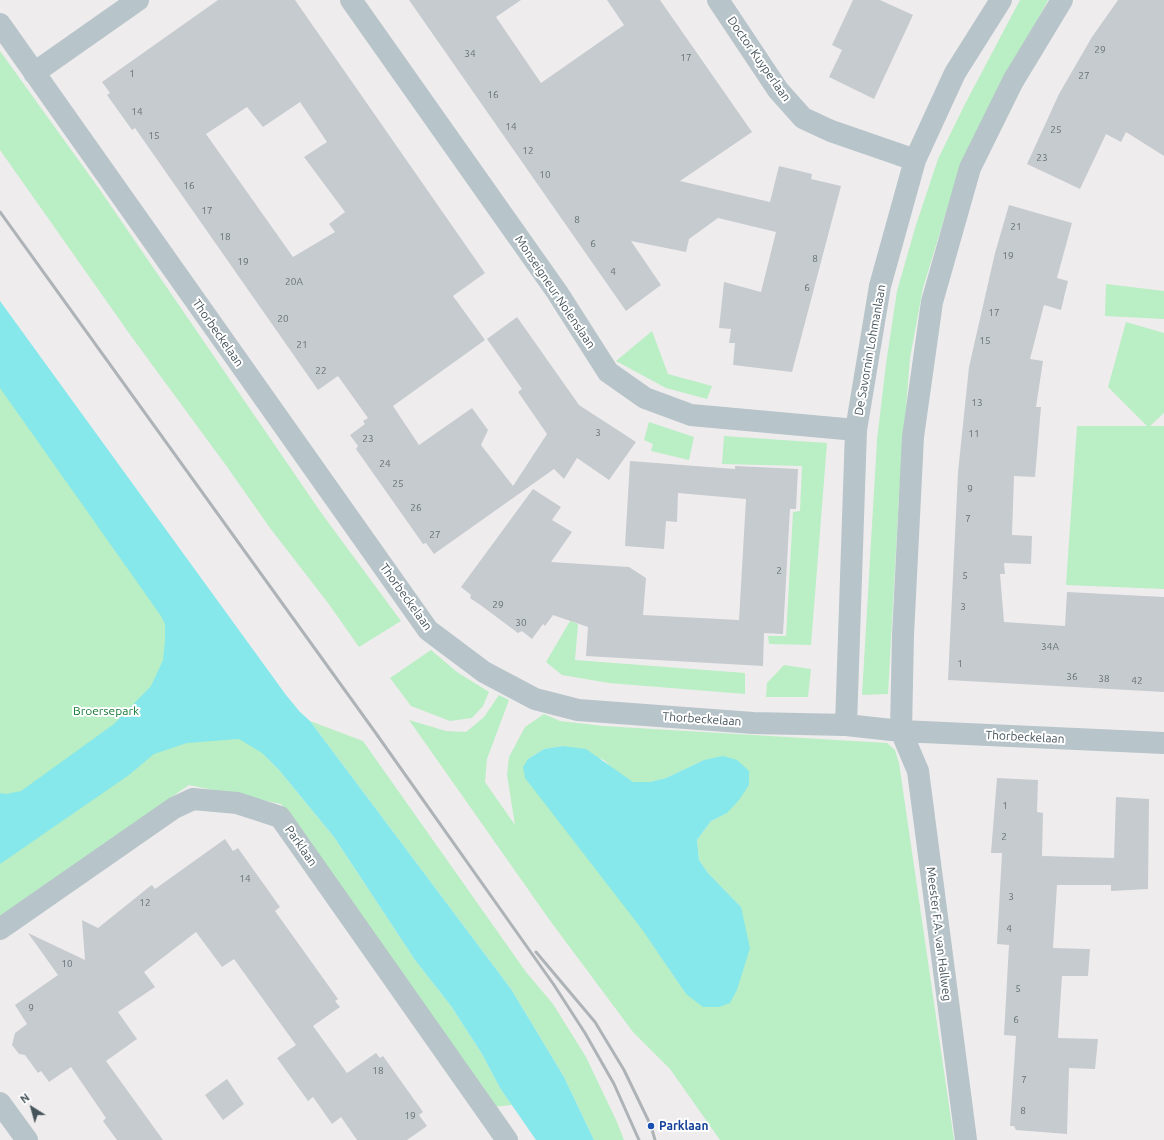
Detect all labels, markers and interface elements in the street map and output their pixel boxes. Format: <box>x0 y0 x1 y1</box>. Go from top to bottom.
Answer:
street label: Doctor Kuyperlaan <box>724 14 794 104</box>
house number: 29 <box>1094 44 1106 56</box>
house number: 34 <box>464 48 476 60</box>
house number: 17 <box>680 52 692 64</box>
house number: 1 <box>129 68 135 80</box>
house number: 27 <box>1078 70 1090 82</box>
house number: 16 <box>487 89 499 101</box>
house number: 14 <box>131 106 143 118</box>
house number: 14 <box>505 121 517 133</box>
house number: 25 <box>1050 124 1062 136</box>
house number: 15 <box>148 130 160 142</box>
house number: 12 <box>522 145 534 157</box>
house number: 23 <box>1036 152 1048 164</box>
house number: 10 <box>539 169 551 181</box>
house number: 16 <box>183 180 195 192</box>
house number: 17 <box>201 205 213 217</box>
house number: 8 <box>574 214 580 226</box>
house number: 21 <box>1010 221 1022 233</box>
house number: 18 <box>219 231 231 243</box>
street label: Monseigneur Nolenslaan <box>512 233 598 351</box>
house number: 6 <box>590 238 596 250</box>
house number: 19 <box>1002 250 1014 262</box>
house number: 8 <box>812 253 818 265</box>
house number: 19 <box>237 256 249 268</box>
house number: 4 <box>610 266 616 278</box>
house number: 20A <box>285 276 303 288</box>
house number: 6 <box>804 282 810 294</box>
street label: De Savornin Lohmanlaan <box>851 283 889 417</box>
street label: Thorbeckelaan <box>189 296 247 370</box>
house number: 17 <box>988 307 1000 319</box>
house number: 20 <box>277 313 289 325</box>
house number: 15 <box>979 335 991 347</box>
house number: 21 <box>296 339 308 351</box>
house number: 22 <box>315 365 327 377</box>
house number: 13 <box>971 397 983 409</box>
house number: 3 <box>595 427 601 439</box>
house number: 11 <box>968 428 980 440</box>
house number: 23 <box>362 433 374 445</box>
house number: 24 <box>379 458 391 470</box>
house number: 25 <box>392 478 404 490</box>
house number: 9 <box>967 483 973 495</box>
house number: 26 <box>410 502 422 514</box>
house number: 7 <box>965 513 971 525</box>
house number: 27 <box>429 529 441 541</box>
street label: Thorbeckelaan <box>377 561 435 633</box>
house number: 2 <box>776 565 782 577</box>
house number: 5 <box>962 570 968 582</box>
house number: 29 <box>492 599 504 611</box>
house number: 3 <box>960 601 966 613</box>
house number: 30 <box>515 617 527 629</box>
house number: 34A <box>1041 641 1059 653</box>
house number: 1 <box>957 658 963 670</box>
house number: 36 <box>1066 671 1078 683</box>
house number: 38 <box>1098 673 1110 685</box>
house number: 42 <box>1131 675 1143 687</box>
park label: Broersepark <box>73 704 139 718</box>
street label: Thorbeckelaan <box>662 709 742 729</box>
street label: Thorbeckelaan <box>985 728 1065 746</box>
house number: 1 <box>1002 800 1008 812</box>
street label: Parklaan <box>282 823 320 869</box>
house number: 2 <box>1001 831 1007 843</box>
street label: Meester F.A. van Hallweg <box>924 866 954 1002</box>
house number: 14 <box>239 873 251 885</box>
house number: 3 <box>1008 891 1014 903</box>
house number: 12 <box>139 897 151 909</box>
house number: 4 <box>1006 923 1012 935</box>
house number: 10 <box>61 958 73 970</box>
house number: 5 <box>1015 983 1021 995</box>
house number: 9 <box>28 1002 34 1014</box>
house number: 6 <box>1013 1014 1019 1026</box>
house number: 18 <box>372 1065 384 1077</box>
house number: 7 <box>1021 1074 1027 1086</box>
north arrow <box>12 1088 52 1128</box>
text: N <box>18 1091 32 1106</box>
house number: 8 <box>1020 1105 1026 1117</box>
house number: 19 <box>404 1110 416 1122</box>
place label: Parklaan <box>659 1119 708 1133</box>
marker: Parklaan <box>646 1121 656 1131</box>

